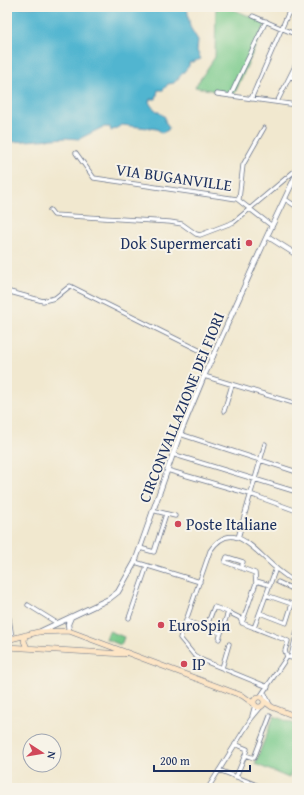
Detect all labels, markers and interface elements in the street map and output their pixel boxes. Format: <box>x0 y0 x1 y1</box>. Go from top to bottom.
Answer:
street label: VIA BUGANVILLE <box>114 157 234 197</box>
place label: Dok Supermercati <box>121 231 242 255</box>
marker: Dok Supermercati <box>244 238 254 248</box>
street label: CIRCONVALLAZIONE DEI FIORI <box>132 308 230 506</box>
place label: Poste Italiane <box>186 512 277 536</box>
marker: Poste Italiane <box>173 519 183 529</box>
place label: EuroSpin <box>169 613 230 637</box>
marker: EuroSpin <box>156 620 166 630</box>
place label: IP <box>192 652 206 676</box>
marker: IP <box>179 659 189 669</box>
north arrow <box>22 733 62 773</box>
scale bar <box>154 747 250 773</box>
text: N <box>43 750 60 761</box>
text: 200 m <box>160 752 190 769</box>

